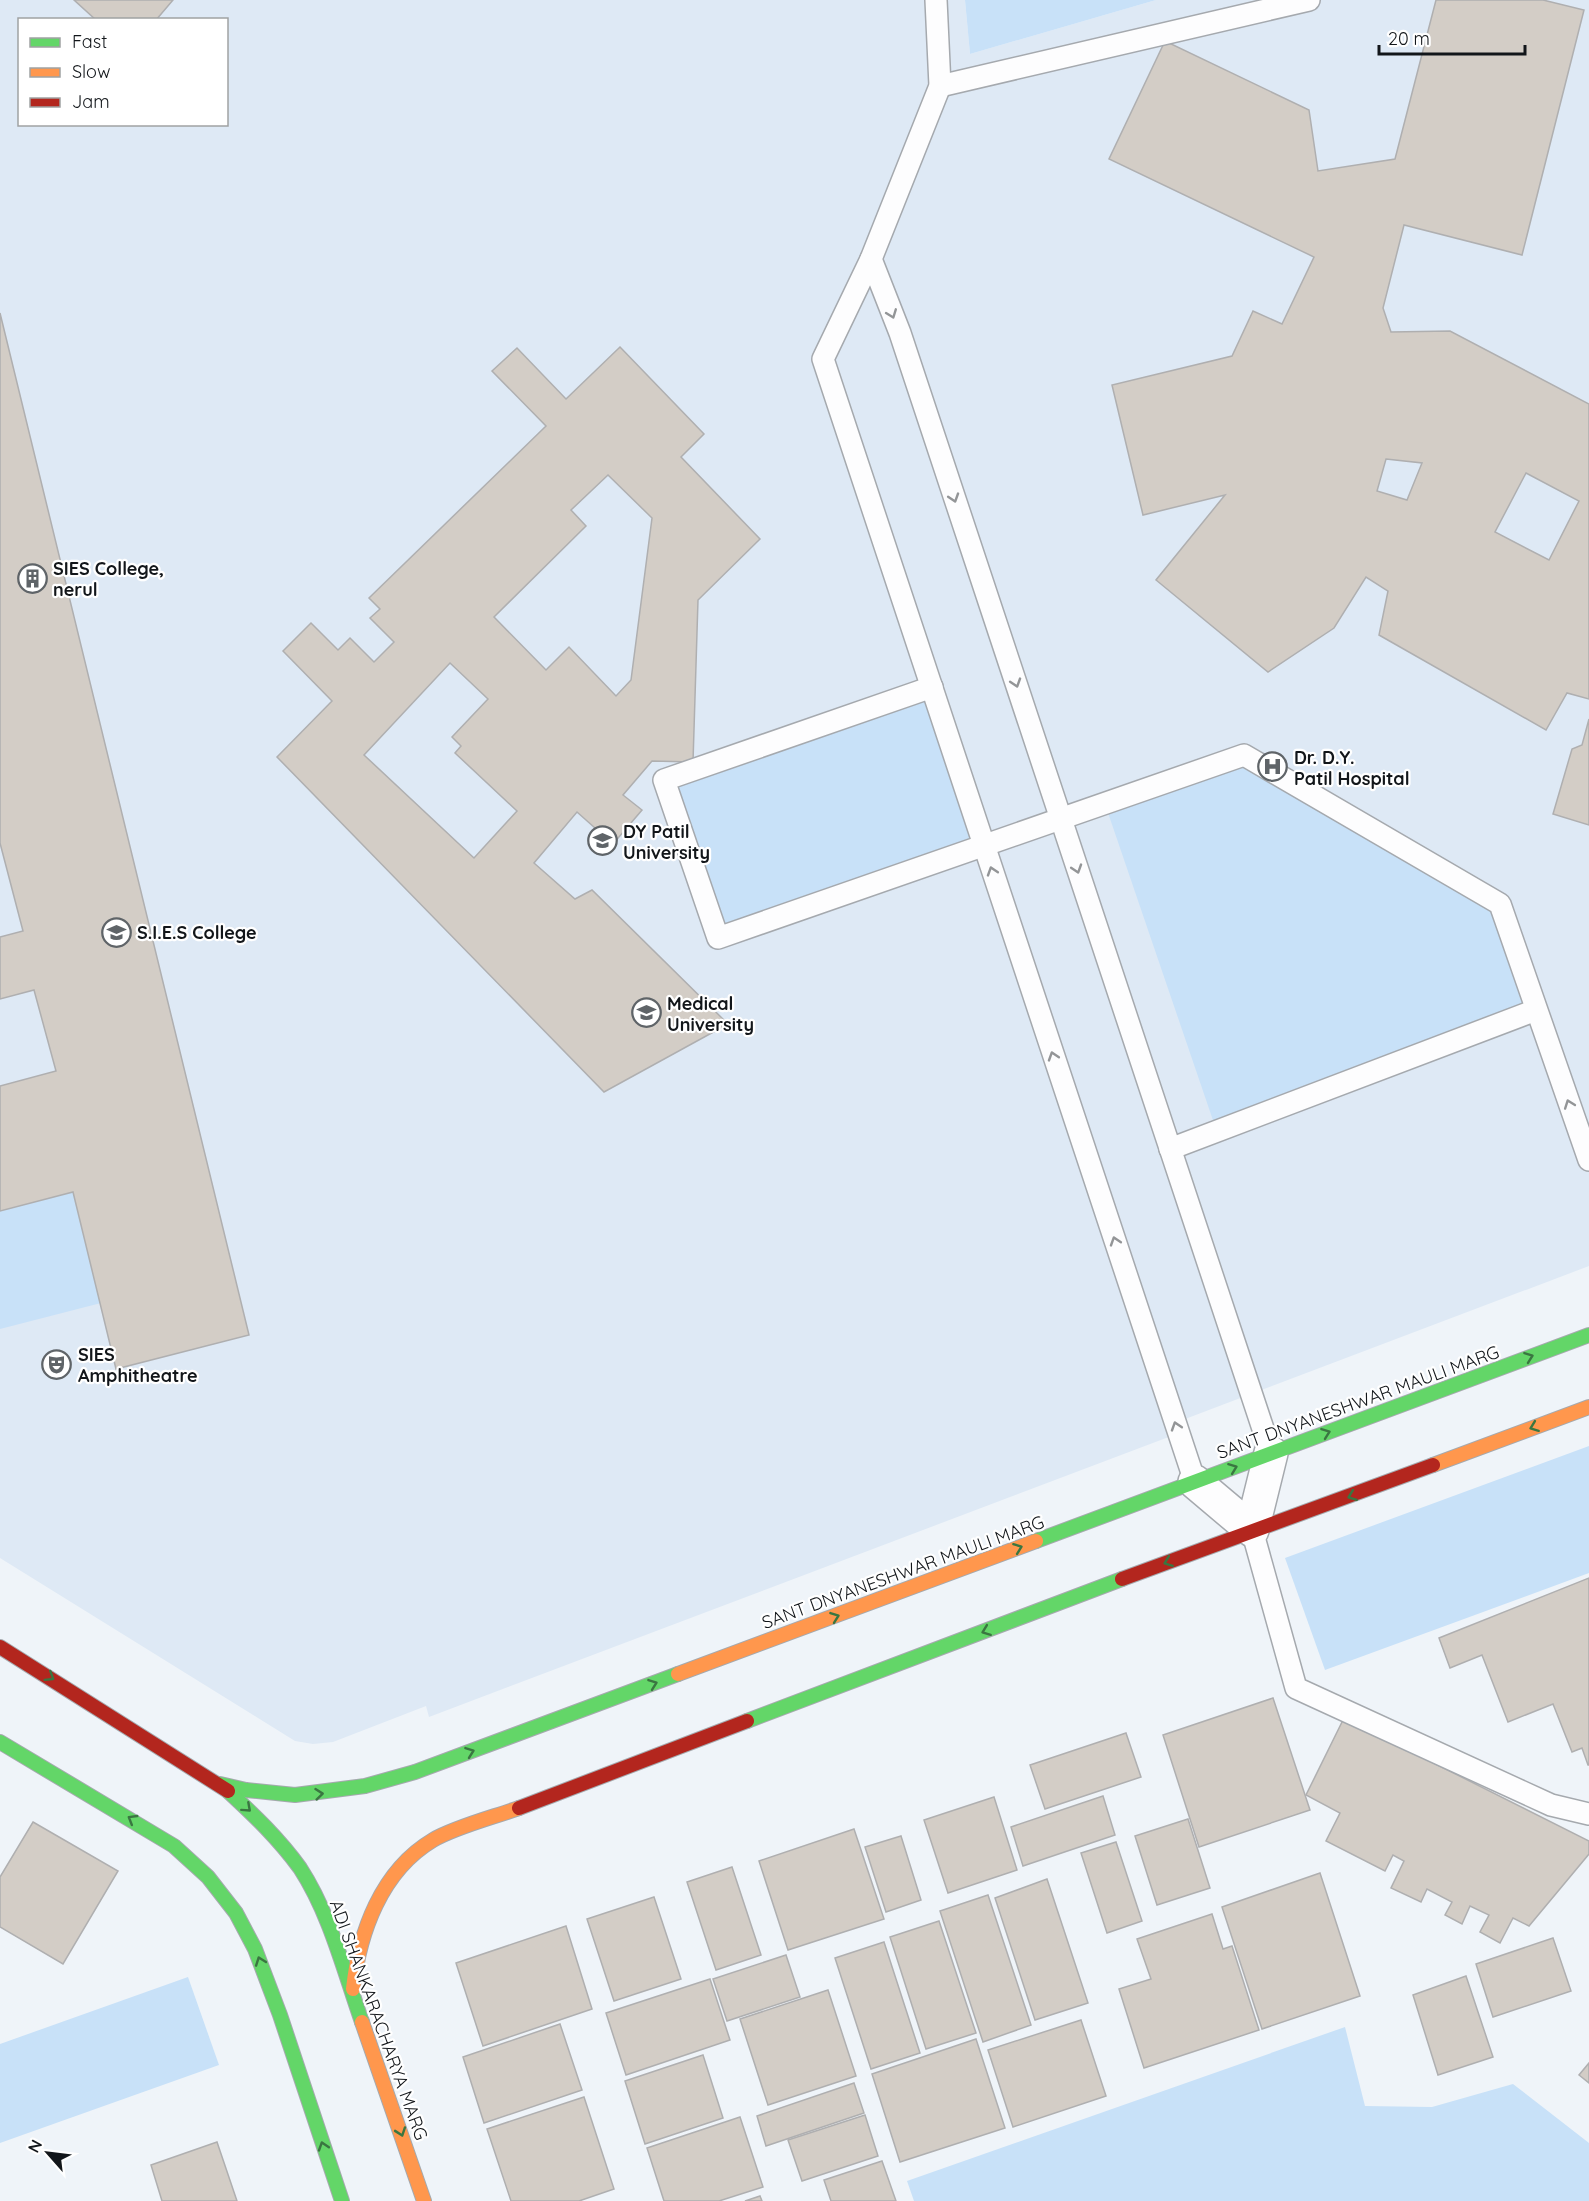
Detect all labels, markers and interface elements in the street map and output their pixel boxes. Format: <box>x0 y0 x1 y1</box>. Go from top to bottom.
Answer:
legend <box>18 18 228 126</box>
scale bar <box>1379 18 1524 56</box>
text: 20 m <box>1388 27 1430 50</box>
text: Fast <box>72 30 107 53</box>
text: Slow <box>72 60 110 83</box>
text: Jam <box>72 90 110 113</box>
one-way arrow <box>885 307 897 318</box>
one-way arrow <box>947 492 960 503</box>
place label: SIES College, nerul <box>53 557 164 601</box>
building icon: SIES College, nerul <box>16 562 48 594</box>
one-way arrow <box>1008 677 1021 688</box>
place label: Dr. D.Y. Patil Hospital <box>1294 746 1410 790</box>
hospital icon: Dr. D.Y. Patil Hospital <box>1257 751 1289 783</box>
place label: DY Patil University <box>623 820 710 864</box>
school or university icon: DY Patil University <box>586 825 618 857</box>
one-way arrow <box>1070 863 1082 874</box>
one-way arrow <box>986 866 999 877</box>
school or university icon: S.I.E.S College <box>100 916 132 948</box>
place label: S.I.E.S College <box>137 921 257 944</box>
place label: Medical University <box>667 992 754 1036</box>
school or university icon: Medical University <box>630 997 662 1029</box>
one-way arrow <box>1048 1051 1061 1062</box>
one-way arrow <box>1564 1100 1577 1110</box>
one-way arrow <box>1110 1236 1122 1247</box>
street label: SANT DNYANESHWAR MAULI MARG <box>1214 1340 1502 1464</box>
place label: SIES Amphitheatre <box>78 1343 198 1387</box>
theatre icon: SIES Amphitheatre <box>41 1348 73 1380</box>
one-way arrow <box>1523 1352 1533 1365</box>
one-way arrow <box>1529 1420 1540 1433</box>
one-way arrow <box>1171 1422 1184 1432</box>
one-way arrow <box>1320 1427 1331 1440</box>
one-way arrow <box>1227 1462 1238 1475</box>
one-way arrow <box>1347 1489 1358 1501</box>
street label: SANT DNYANESHWAR MAULI MARG <box>759 1510 1047 1634</box>
one-way arrow <box>1012 1543 1023 1556</box>
one-way arrow <box>1164 1554 1174 1567</box>
one-way arrow <box>830 1611 840 1624</box>
one-way arrow <box>981 1623 992 1636</box>
one-way arrow <box>44 1670 54 1682</box>
one-way arrow <box>647 1679 658 1692</box>
one-way arrow <box>464 1747 475 1760</box>
one-way arrow <box>314 1788 323 1801</box>
one-way arrow <box>240 1801 251 1812</box>
one-way arrow <box>128 1815 138 1827</box>
street label: ADI SHANKARACHARYA MARG <box>325 1897 433 2143</box>
one-way arrow <box>254 1956 267 1967</box>
north arrow <box>18 2123 78 2183</box>
one-way arrow <box>393 2126 406 2137</box>
text: N <box>23 2136 46 2156</box>
one-way arrow <box>318 2141 331 2151</box>

